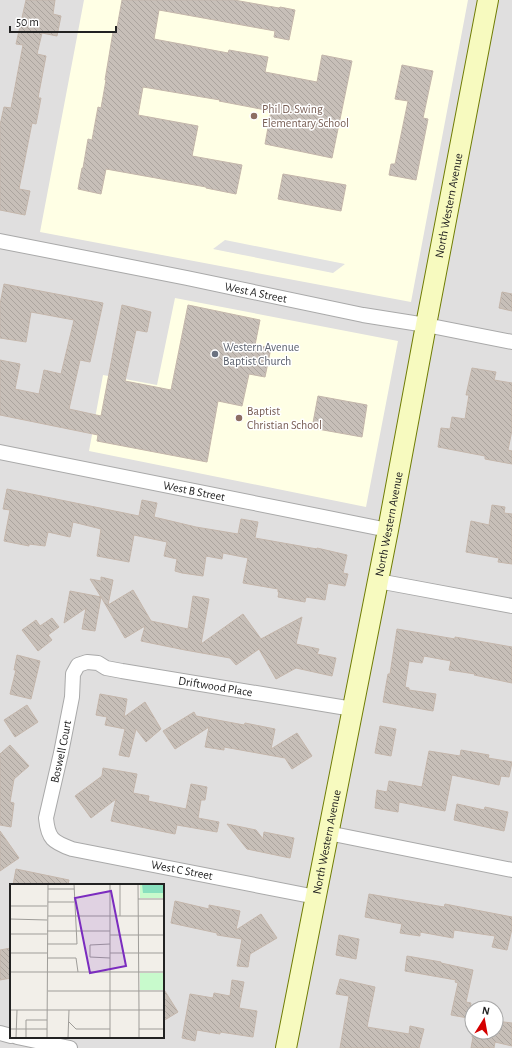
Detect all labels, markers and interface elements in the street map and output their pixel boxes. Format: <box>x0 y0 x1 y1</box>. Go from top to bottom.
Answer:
scale bar <box>10 8 116 34</box>
text: 50 m <box>16 16 39 28</box>
place label: Phil D. Swing Elementary School <box>262 103 349 130</box>
marker: Phil D. Swing Elementary School <box>249 111 259 121</box>
street label: North Western Avenue <box>433 152 465 259</box>
street label: West A Street <box>224 280 288 305</box>
place label: Western Avenue Baptist Church <box>223 341 299 367</box>
marker: Western Avenue Baptist Church <box>210 349 220 359</box>
place label: Baptist Christian School <box>247 405 322 431</box>
marker: Baptist Christian School <box>234 413 244 423</box>
street label: North Western Avenue <box>373 471 405 577</box>
street label: West B Street <box>162 479 226 503</box>
street label: Driftwood Place <box>178 674 253 698</box>
street label: Boswell Court <box>48 719 73 784</box>
street label: North Western Avenue <box>310 789 343 895</box>
street label: West C Street <box>150 858 214 882</box>
inset map <box>10 884 164 1038</box>
north arrow <box>464 1000 504 1040</box>
text: N <box>481 1005 491 1017</box>

